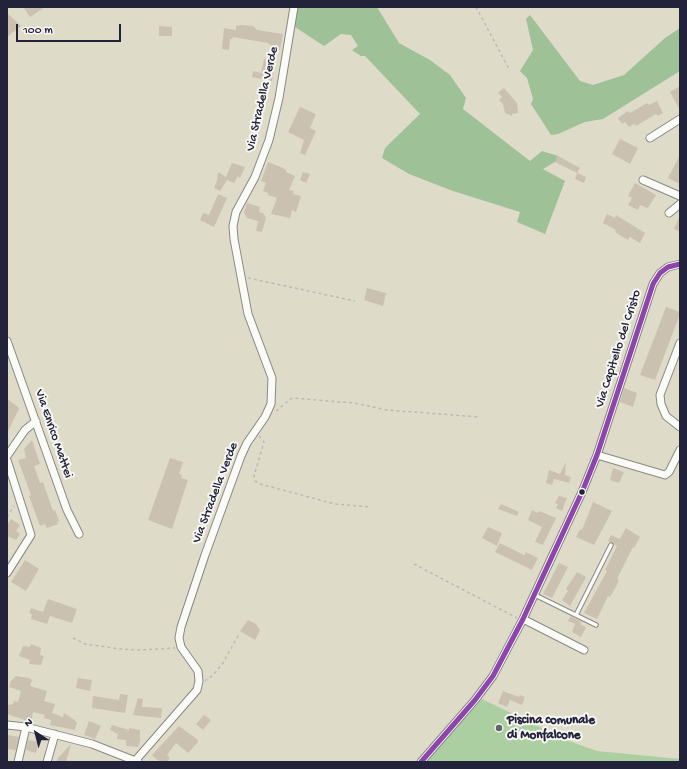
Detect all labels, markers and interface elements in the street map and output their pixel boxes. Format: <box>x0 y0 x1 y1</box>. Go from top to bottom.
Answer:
scale bar <box>18 16 123 42</box>
text: 100 m <box>23 24 53 38</box>
street label: Via Stradella Verde <box>243 45 283 153</box>
street label: Via Capitello del Cristo <box>593 288 645 410</box>
street label: Via Enrico Mattei <box>31 388 75 480</box>
street label: Via Stradella Verde <box>190 440 242 546</box>
unlabelled marker <box>577 487 587 497</box>
north arrow <box>16 713 56 753</box>
place label: Piscina comunale di Monfalcone <box>507 713 595 744</box>
text: N <box>23 716 35 730</box>
marker: Piscina comunale di Monfalcone <box>494 723 504 733</box>

